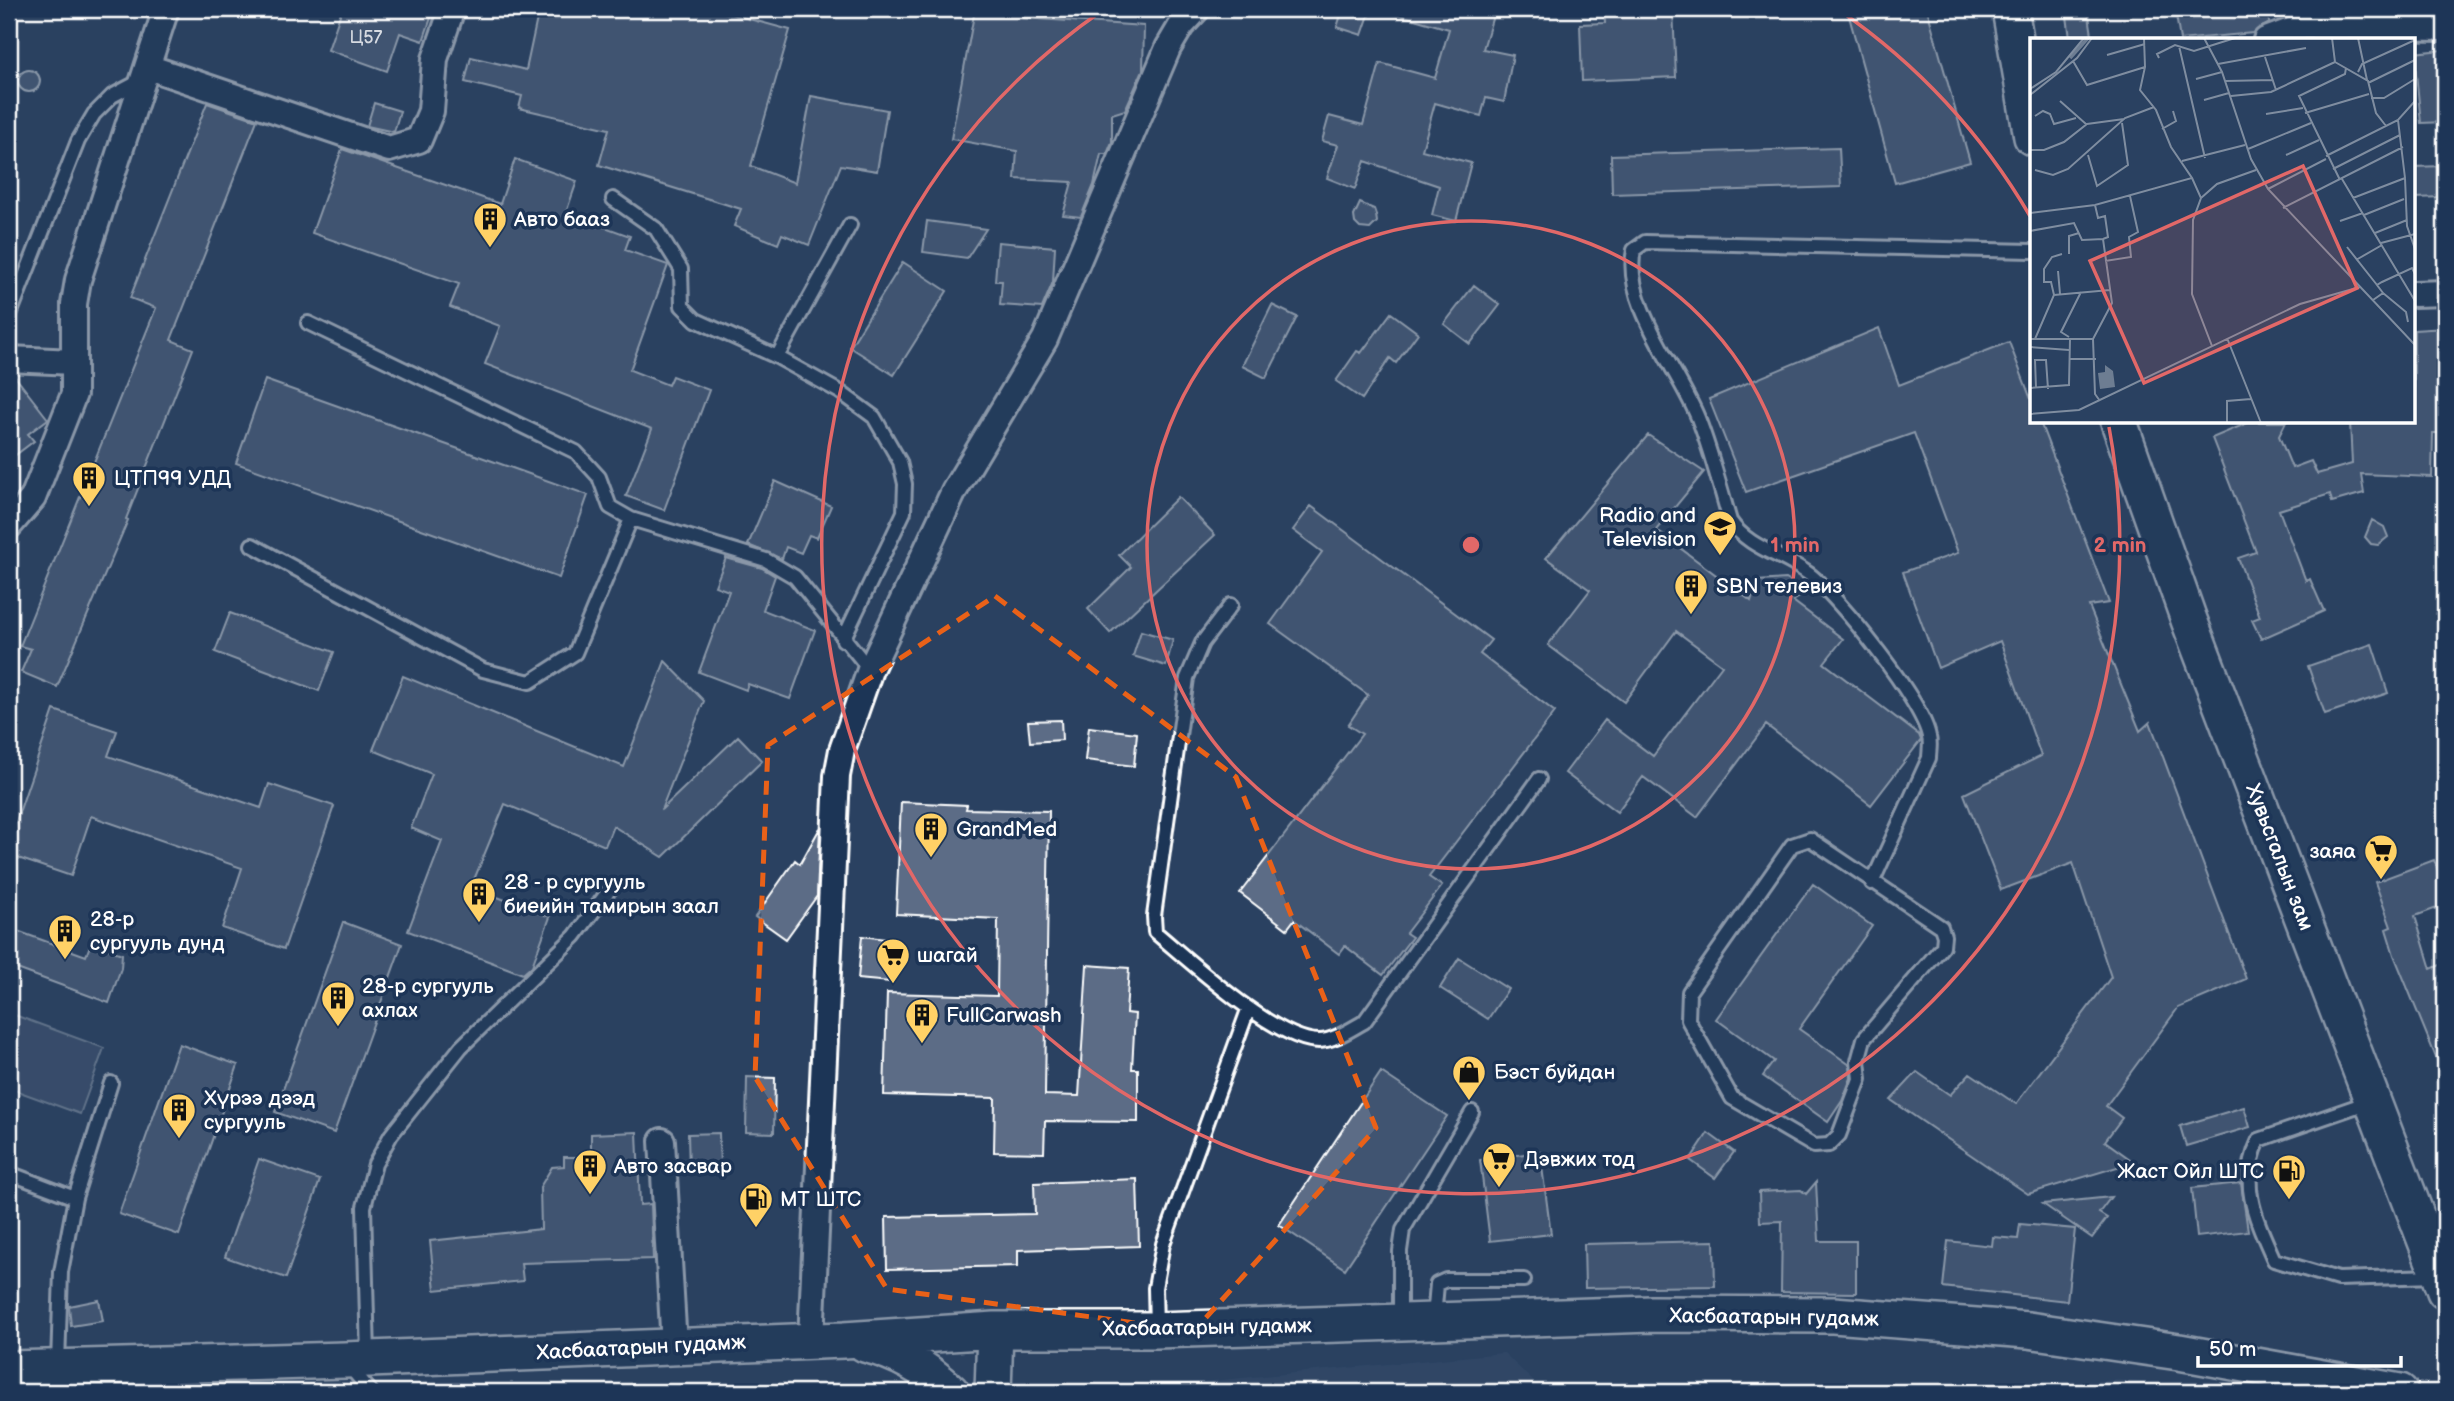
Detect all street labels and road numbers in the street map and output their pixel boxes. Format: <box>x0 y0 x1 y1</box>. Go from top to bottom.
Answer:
street label: Хувьсгалын зам <box>2240 780 2319 934</box>
street label: Хасбаатарын гудамж <box>1669 1303 1879 1332</box>
street label: Хасбаатарын гудамж <box>1102 1313 1312 1342</box>
street label: Хасбаатарын гудамж <box>536 1330 747 1365</box>

